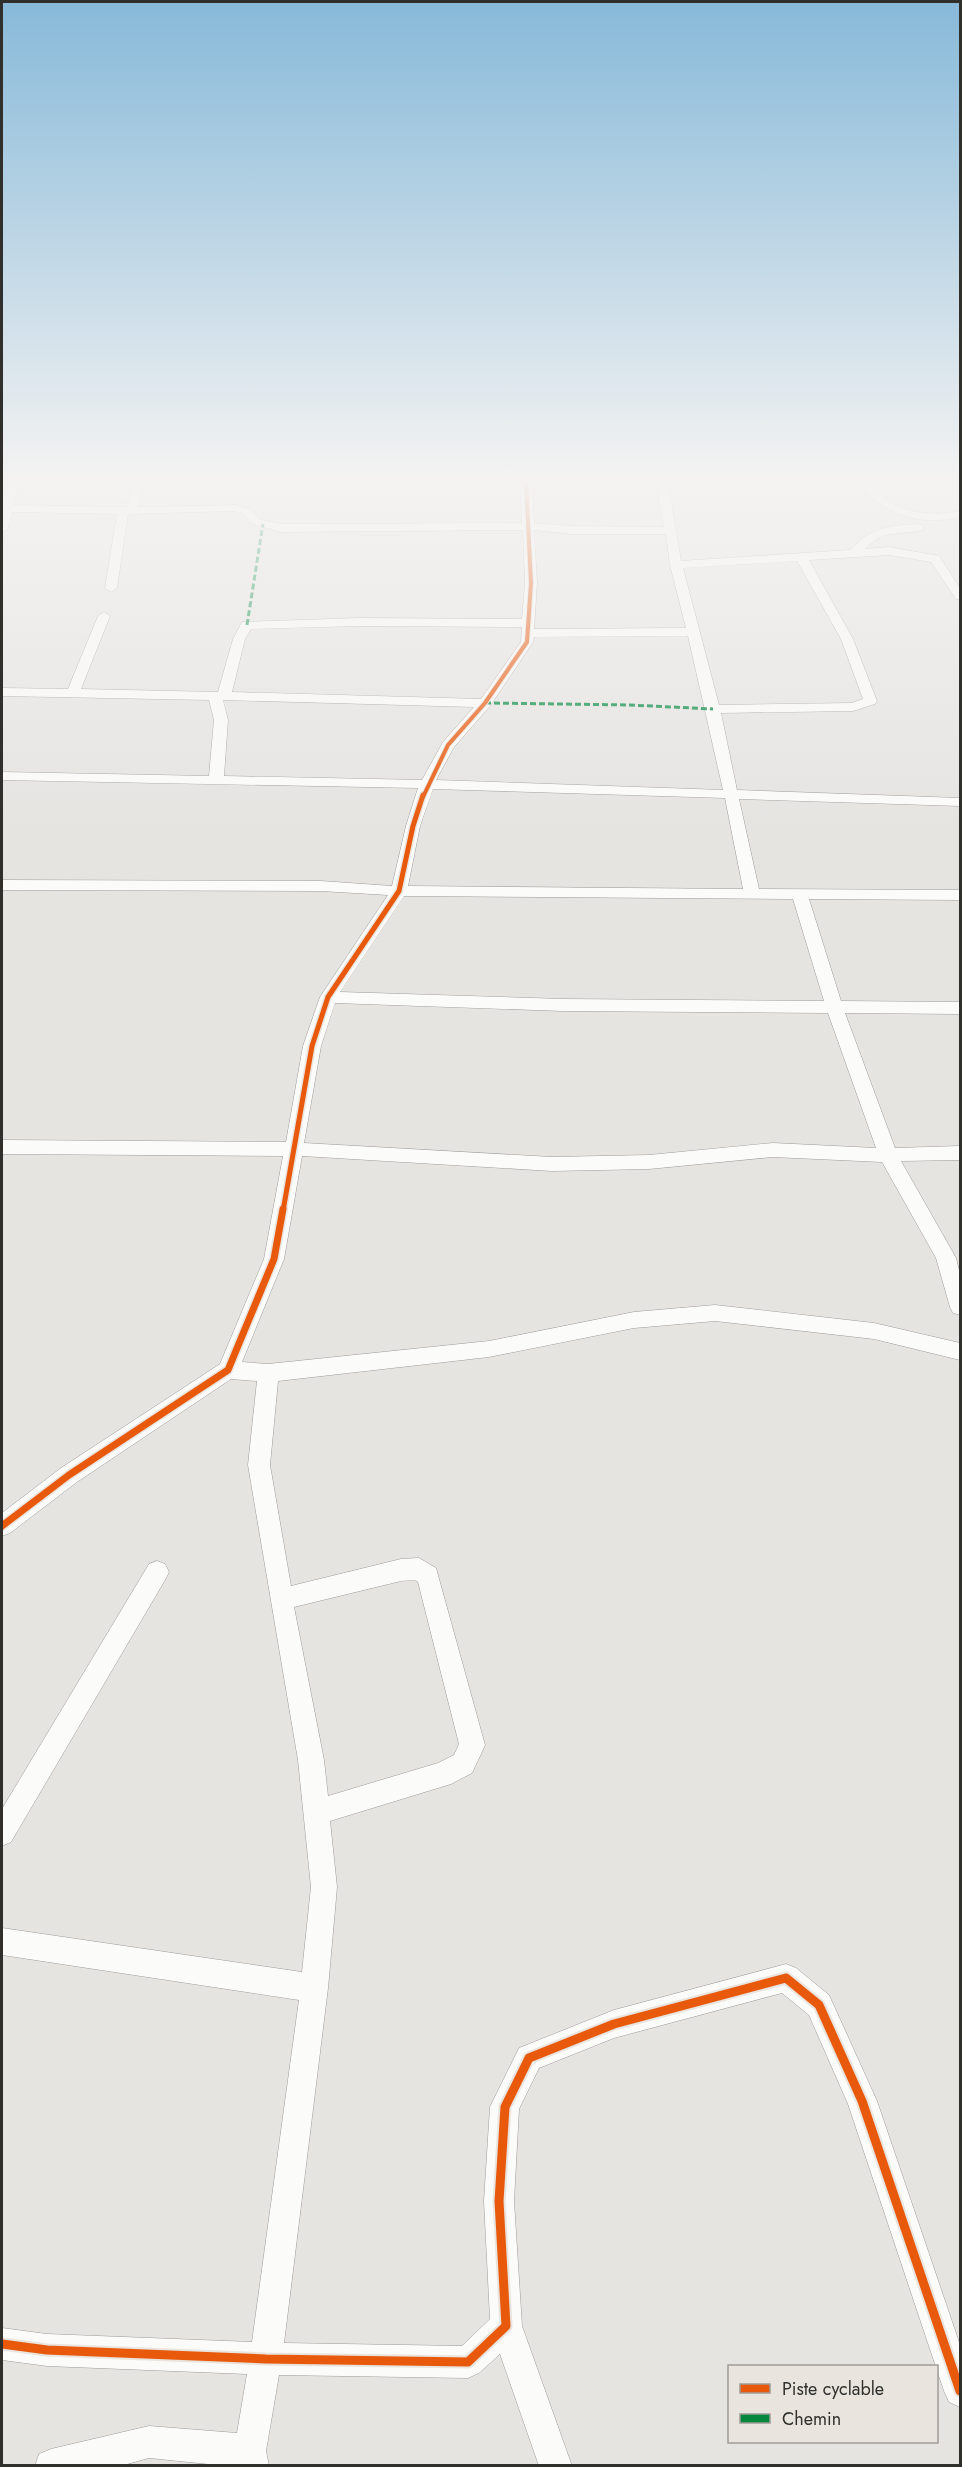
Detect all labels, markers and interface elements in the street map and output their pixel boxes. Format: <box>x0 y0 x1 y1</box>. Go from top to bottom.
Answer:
legend <box>728 2365 938 2443</box>
text: Piste cyclable <box>782 2376 884 2402</box>
text: Chemin <box>782 2406 841 2432</box>

